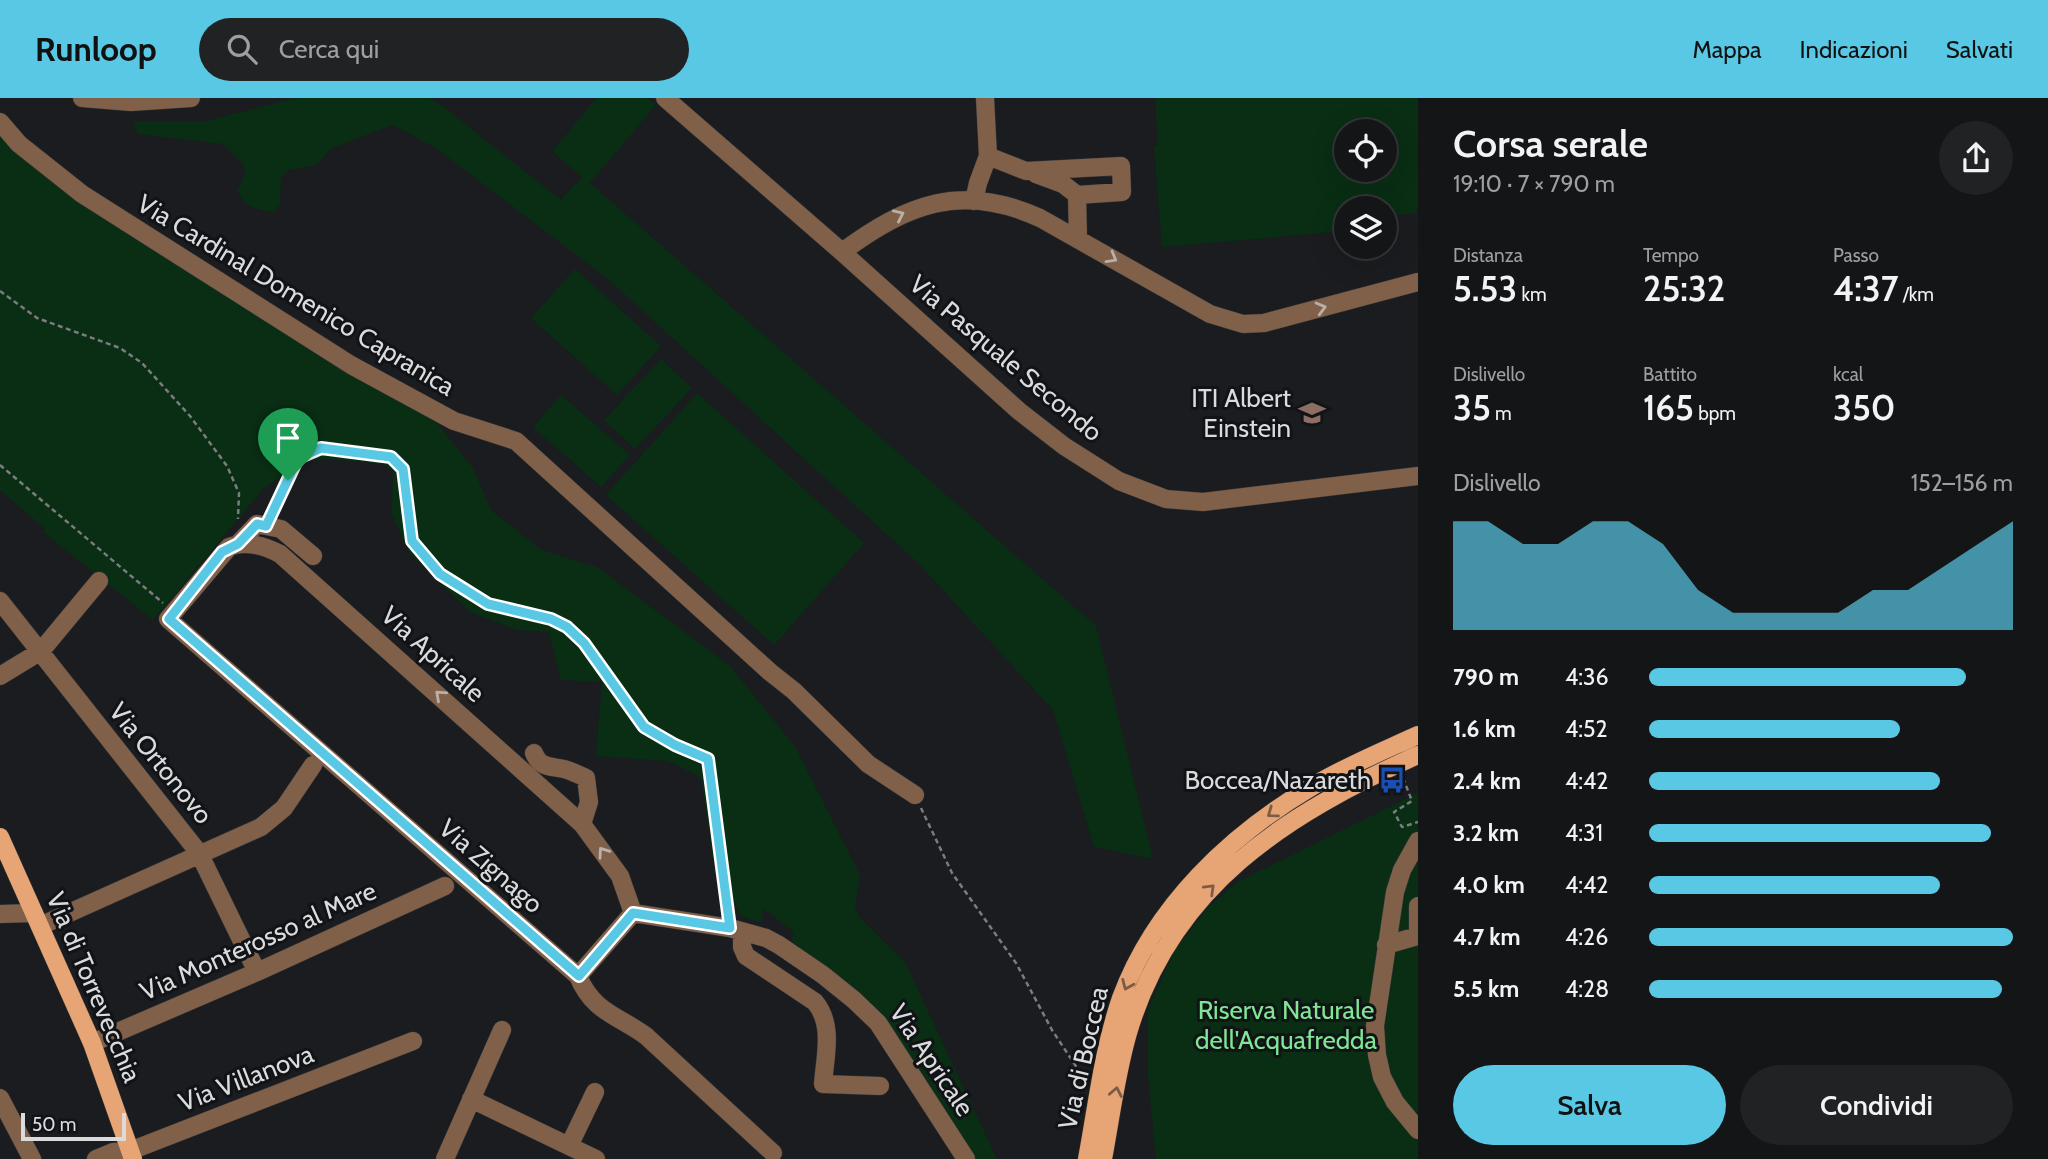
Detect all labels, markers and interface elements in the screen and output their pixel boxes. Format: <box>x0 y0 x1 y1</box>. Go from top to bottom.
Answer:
search box <box>199 18 689 81</box>
text: Runloop <box>35 29 157 69</box>
icon: search <box>223 30 261 68</box>
text: Cerca qui <box>279 33 379 65</box>
text: Mappa <box>1692 35 1762 64</box>
text: Indicazioni <box>1800 35 1908 64</box>
text: Salvati <box>1946 35 2013 64</box>
map controls <box>1334 119 1397 259</box>
button: locate <box>1334 119 1397 182</box>
text: Corsa serale <box>1453 120 1648 167</box>
button: share <box>1939 121 2013 195</box>
text: 19:10 · 7 × 790 m <box>1453 170 1615 198</box>
street label: Via Cardinal Domenico Capranica <box>131 187 461 403</box>
button: layers <box>1334 196 1397 259</box>
one-way arrow <box>892 209 904 223</box>
text: Distanza <box>1453 244 1523 267</box>
text: Tempo <box>1643 244 1699 267</box>
text: Passo <box>1833 244 1879 267</box>
one-way arrow <box>1104 250 1117 263</box>
text: 5.53 <box>1453 267 1517 310</box>
text: 25:32 <box>1643 267 1725 310</box>
text: 4:37 <box>1833 267 1898 310</box>
street label: Via Pasquale Secondo <box>903 268 1109 448</box>
text: km <box>1517 283 1547 306</box>
text: /km <box>1898 283 1934 306</box>
one-way arrow <box>1314 302 1326 317</box>
text: Dislivello <box>1453 363 1525 386</box>
text: Battito <box>1643 363 1697 386</box>
text: kcal <box>1833 363 1863 386</box>
place label: ITI Albert Einstein <box>1191 382 1291 444</box>
text: 35 <box>1453 386 1491 429</box>
text: 165 <box>1643 386 1694 429</box>
text: 350 <box>1833 386 1895 429</box>
school or university icon: ITI Albert Einstein <box>1297 398 1327 428</box>
text: m <box>1491 402 1512 425</box>
text: bpm <box>1694 402 1736 425</box>
pin <box>258 408 318 480</box>
icon: arrive <box>269 419 307 457</box>
text: Dislivello <box>1453 469 1541 497</box>
text: 152–156 m <box>1911 469 2013 497</box>
street label: Via Apricale <box>374 599 492 709</box>
text: 790 m <box>1453 663 1519 691</box>
text: 4:36 <box>1565 663 1609 691</box>
one-way arrow <box>435 691 448 703</box>
street label: Via Ortonovo <box>102 696 220 830</box>
text: 1.6 km <box>1453 715 1516 743</box>
text: 4:52 <box>1565 715 1608 743</box>
place label: Boccea/Nazareth <box>1184 764 1371 796</box>
bus stop icon: Boccea/Nazareth <box>1377 765 1407 795</box>
text: 2.4 km <box>1453 767 1521 795</box>
text: 4:42 <box>1565 767 1608 795</box>
one-way arrow <box>1267 805 1280 817</box>
street label: Via Zignago <box>432 812 550 920</box>
text: 3.2 km <box>1453 819 1519 847</box>
text: 4:31 <box>1565 819 1603 847</box>
one-way arrow <box>599 847 611 860</box>
text: 4.0 km <box>1453 871 1525 899</box>
text: 4:42 <box>1565 871 1608 899</box>
street label: Via Monterosso al Mare <box>135 874 381 1008</box>
one-way arrow <box>1202 885 1215 898</box>
street label: Via di Torrevecchia <box>40 887 149 1087</box>
text: 4.7 km <box>1453 923 1520 951</box>
text: 4:26 <box>1565 923 1608 951</box>
text: 5.5 km <box>1453 975 1519 1003</box>
text: 4:28 <box>1565 975 1609 1003</box>
one-way arrow <box>1121 977 1135 990</box>
street label: Via di Boccea <box>1051 983 1115 1132</box>
park label: Riserva Naturale dell'Acquafredda <box>1195 994 1378 1056</box>
street label: Via Apricale <box>883 998 981 1122</box>
street label: Via Villanova <box>174 1037 318 1118</box>
button: Salva <box>1453 1065 1726 1145</box>
button: Condividi <box>1740 1065 2013 1145</box>
one-way arrow <box>1108 1086 1123 1098</box>
scale bar <box>21 1110 126 1142</box>
text: 50 m <box>32 1113 76 1136</box>

